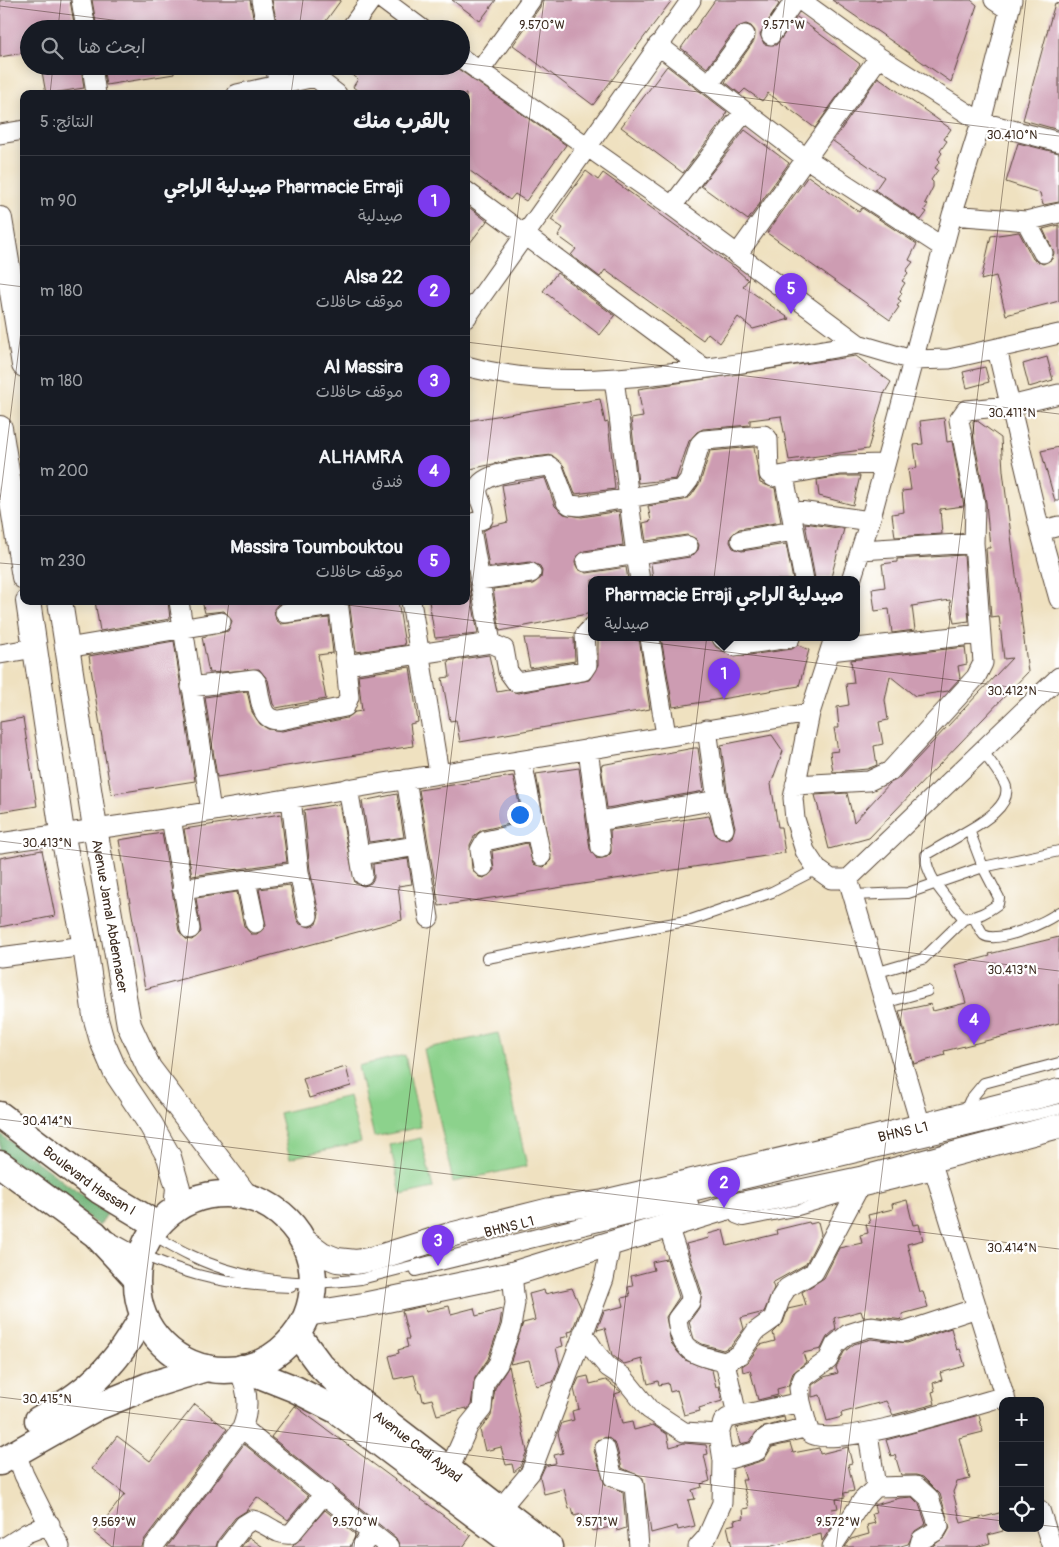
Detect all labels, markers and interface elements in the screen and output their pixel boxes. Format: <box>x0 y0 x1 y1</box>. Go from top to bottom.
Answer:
text: 9.570°W <box>519 18 565 33</box>
text: 9.571°W <box>763 18 805 33</box>
search box <box>20 20 470 75</box>
icon: search <box>38 34 66 62</box>
text: ابحث هنا <box>78 35 146 59</box>
text: بالقرب منك <box>353 108 450 135</box>
text: النتائج: 5 <box>40 112 93 132</box>
text: 30.410°N <box>987 128 1037 143</box>
text: Pharmacie Erraji صيدلية الراجي <box>164 175 403 199</box>
text: 90 m <box>40 191 77 211</box>
text: 1 <box>431 191 437 211</box>
text: صيدلية <box>358 206 403 226</box>
text: Alsa 22 <box>343 265 403 289</box>
pin: 5 <box>775 273 807 314</box>
text: 180 m <box>40 281 83 301</box>
text: 2 <box>430 281 438 301</box>
text: موقف حافلات <box>316 292 403 312</box>
text: Al Massira <box>324 355 403 379</box>
text: 180 m <box>40 371 83 391</box>
text: 3 <box>430 371 438 391</box>
text: موقف حافلات <box>316 382 403 402</box>
text: 30.411°N <box>988 406 1036 421</box>
text: ALHAMRA <box>319 445 403 469</box>
text: 200 m <box>40 461 89 481</box>
text: 4 <box>429 461 439 481</box>
text: فندق <box>372 472 403 492</box>
text: Massira Toumbouktou <box>230 535 403 559</box>
text: 230 m <box>40 551 86 571</box>
text: 5 <box>430 551 438 571</box>
text: موقف حافلات <box>316 562 403 582</box>
popup <box>588 576 860 641</box>
text: Pharmacie Erraji صيدلية الراجي <box>604 583 844 607</box>
text: صيدلية <box>604 614 649 634</box>
pin: 1 <box>708 658 740 699</box>
text: 30.412°N <box>987 684 1037 699</box>
your location <box>507 802 533 828</box>
text: 30.413°N <box>22 836 72 851</box>
street label: Avenue Jamal Abdennacer <box>89 838 132 994</box>
text: 30.413°N <box>987 963 1037 978</box>
pin: 4 <box>958 1004 990 1045</box>
text: 30.414°N <box>22 1114 72 1129</box>
street label: BHNS L1 <box>876 1118 930 1146</box>
street label: Boulevard Hassan I <box>40 1142 139 1219</box>
pin: 2 <box>708 1167 740 1208</box>
street label: BHNS L1 <box>482 1213 536 1241</box>
pin: 3 <box>422 1225 454 1266</box>
text: 30.414°N <box>987 1241 1037 1256</box>
text: 30.415°N <box>22 1392 72 1407</box>
map controls <box>999 1397 1044 1532</box>
button: + <box>999 1397 1044 1442</box>
street label: Avenue Cadi Ayyad <box>370 1407 466 1486</box>
button: − <box>999 1442 1044 1487</box>
button: locate <box>999 1487 1044 1532</box>
text: 9.569°W <box>92 1515 136 1530</box>
text: 9.570°W <box>332 1515 378 1530</box>
text: 9.571°W <box>576 1515 618 1530</box>
text: 9.572°W <box>816 1515 860 1530</box>

